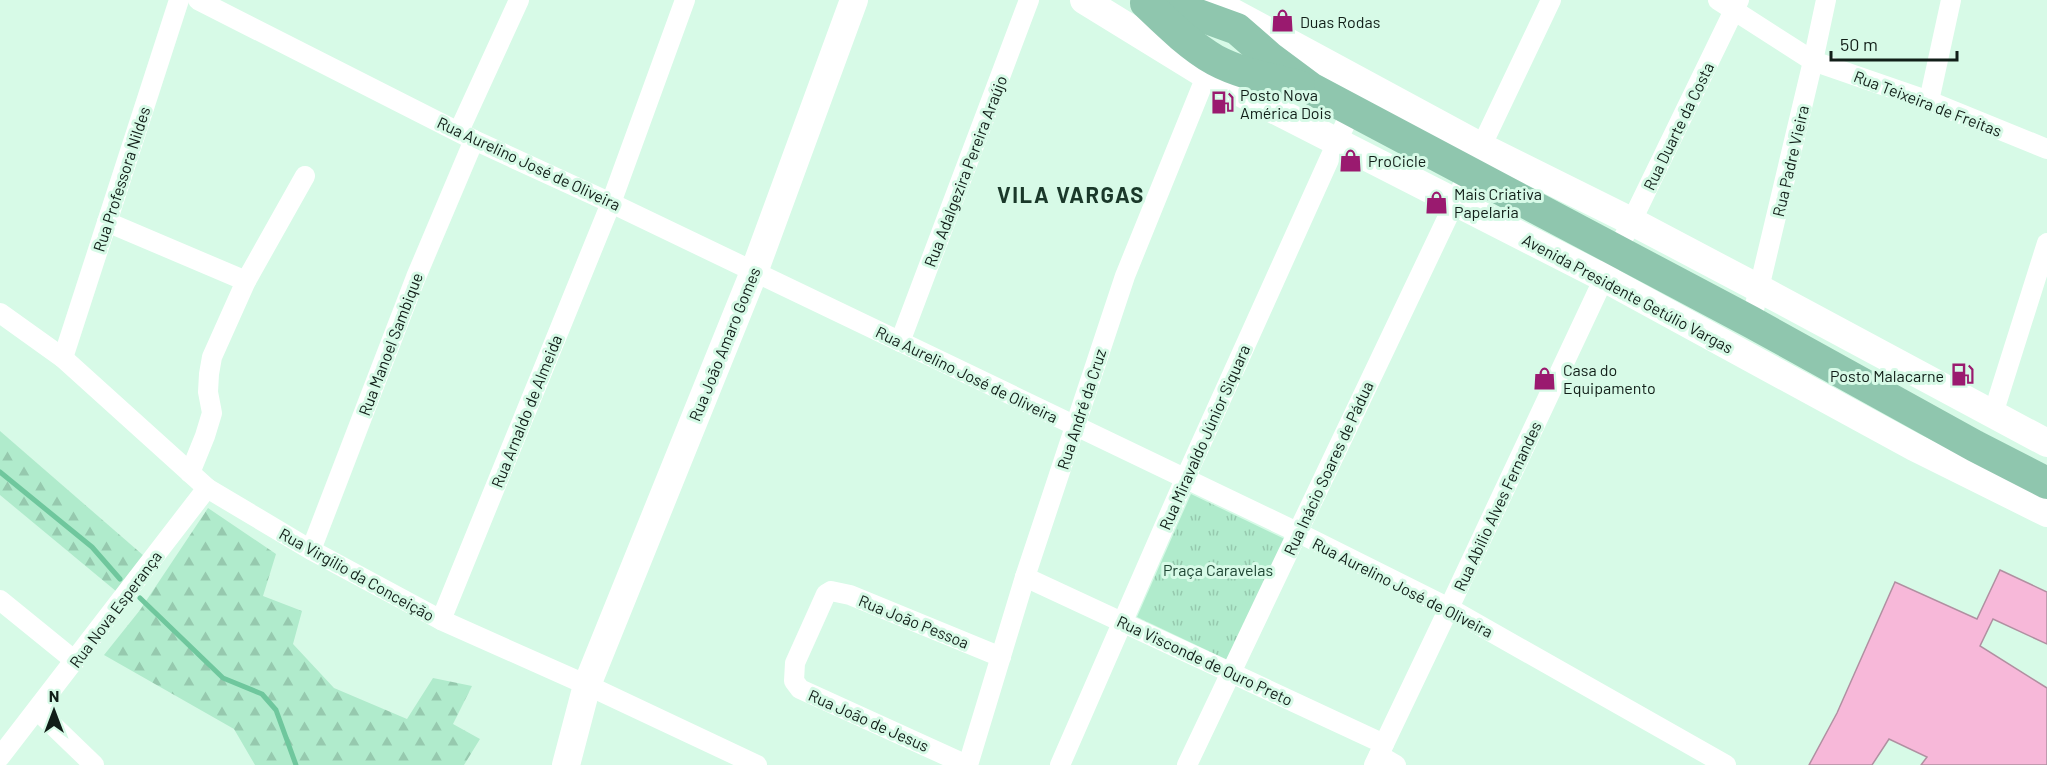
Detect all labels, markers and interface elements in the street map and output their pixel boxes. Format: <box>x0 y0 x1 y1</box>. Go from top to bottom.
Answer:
shop icon: Duas Rodas <box>1269 8 1295 34</box>
place label: Duas Rodas <box>1300 12 1380 31</box>
scale bar <box>1831 24 1957 62</box>
text: 50 m <box>1840 33 1878 55</box>
street label: Rua Duarte da Costa <box>1639 59 1717 193</box>
street label: Rua Teixeira de Freitas <box>1851 66 2005 140</box>
street label: Rua Adalgezira Pereira Araújo <box>920 73 1010 269</box>
place label: Posto Nova América Dois <box>1240 85 1331 122</box>
fuel station icon: Posto Nova América Dois <box>1209 90 1235 116</box>
street label: Rua Padre Vieira <box>1768 103 1812 219</box>
street label: Rua Professora Nildes <box>89 104 153 254</box>
street label: Rua Aurelino José de Oliveira <box>434 112 624 214</box>
shop icon: ProCicle <box>1337 147 1363 173</box>
place label: ProCicle <box>1368 151 1426 170</box>
district label: VILA VARGAS <box>997 181 1145 207</box>
place label: Mais Criativa Papelaria <box>1454 184 1542 221</box>
shop icon: Mais Criativa Papelaria <box>1423 189 1449 215</box>
street label: Avenida Presidente Getúlio Vargas <box>1519 229 1737 357</box>
street label: Rua João Amaro Gomes <box>684 264 764 424</box>
street label: Rua Manoel Sambique <box>354 270 426 418</box>
street label: Rua Aurelino José de Oliveira <box>873 322 1061 426</box>
street label: Rua Arnaldo de Almeida <box>487 332 565 490</box>
street label: Rua Miravaldo Júnior Siquara <box>1155 342 1253 532</box>
street label: Rua André da Cruz <box>1053 346 1109 472</box>
place label: Casa do Equipamento <box>1563 360 1656 397</box>
fuel station icon: Posto Malacarne <box>1949 362 1975 388</box>
shop icon: Casa do Equipamento <box>1532 365 1558 391</box>
place label: Posto Malacarne <box>1830 366 1944 385</box>
street label: Rua Inácio Soares de Pádua <box>1279 378 1377 558</box>
street label: Rua Abilio Alves Fernandes <box>1449 418 1545 594</box>
street label: Rua Virgilio da Conceição <box>276 523 438 625</box>
street label: Rua Aurelino José de Oliveira <box>1310 533 1496 641</box>
street label: Rua Nova Esperança <box>65 547 165 671</box>
park label: Praça Caravelas <box>1163 560 1273 579</box>
street label: Rua João Pessoa <box>856 590 972 652</box>
street label: Rua Visconde de Ouro Preto <box>1114 611 1296 709</box>
north arrow <box>24 681 84 741</box>
street label: Rua João de Jesus <box>806 685 932 755</box>
text: N <box>49 686 59 705</box>

